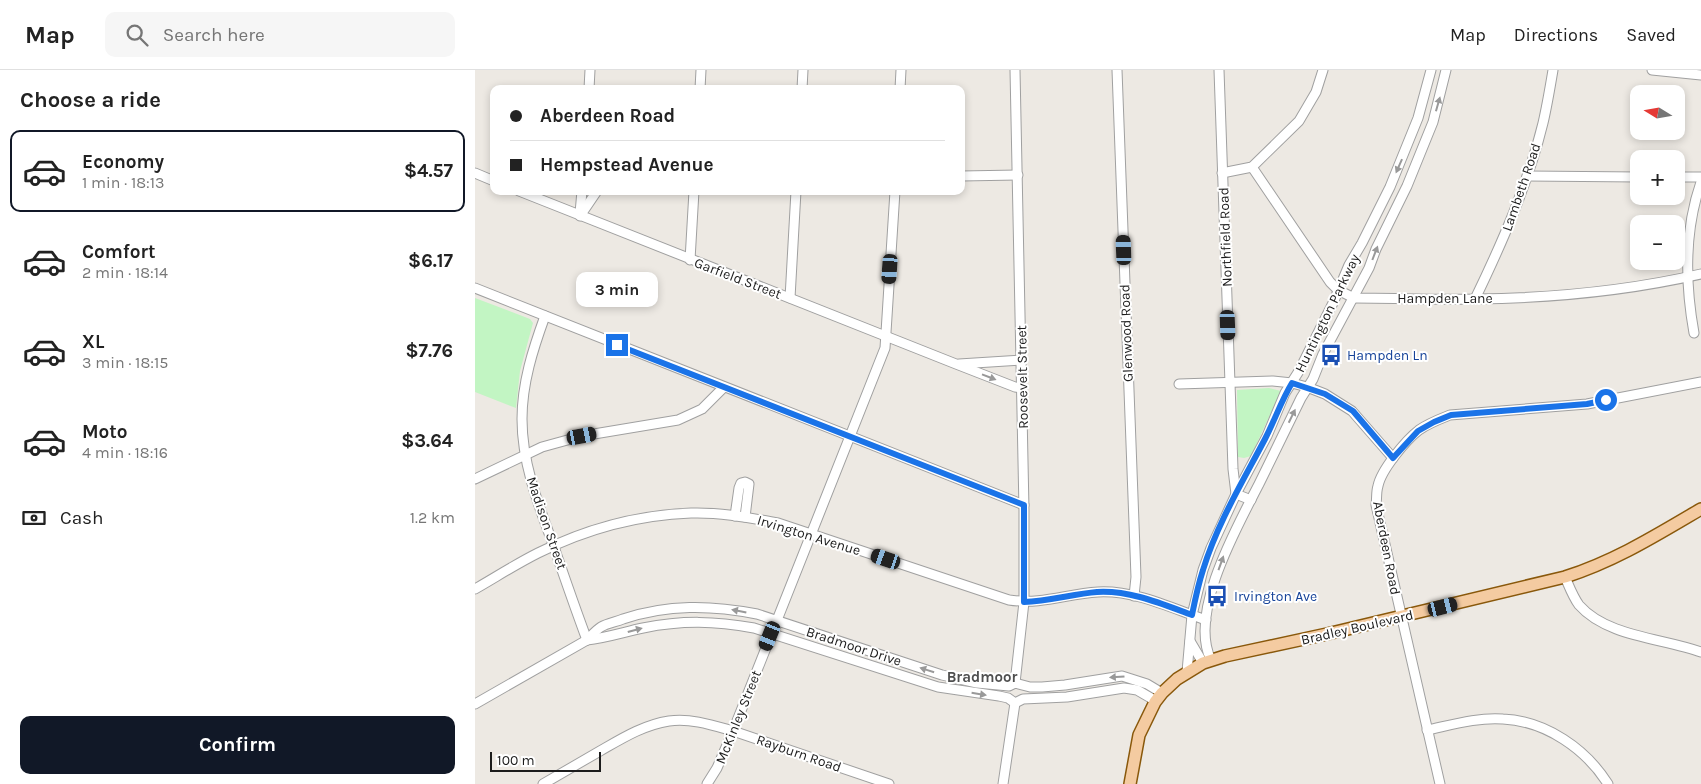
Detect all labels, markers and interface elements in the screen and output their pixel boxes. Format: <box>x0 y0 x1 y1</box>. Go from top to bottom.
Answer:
search box <box>105 12 455 57</box>
text: Map <box>25 21 75 49</box>
icon: search <box>123 21 151 49</box>
text: Search here <box>163 24 265 46</box>
text: Map <box>1450 24 1486 46</box>
text: Directions <box>1514 24 1598 46</box>
text: Saved <box>1626 24 1676 46</box>
north arrow <box>1630 85 1685 140</box>
map controls <box>1630 85 1685 270</box>
text: Choose a ride <box>20 87 161 113</box>
one-way arrow <box>1434 96 1442 111</box>
text: Aberdeen Road <box>540 105 675 127</box>
street label: Lambeth Road <box>1498 141 1545 233</box>
icon: car <box>22 149 67 194</box>
button: + <box>1630 150 1685 205</box>
text: Economy <box>82 151 164 173</box>
text: Hempstead Avenue <box>540 154 714 176</box>
one-way arrow <box>1394 159 1402 173</box>
text: $4.57 <box>404 160 453 182</box>
text: 1 min · 18:13 <box>82 173 164 192</box>
street label: Northfield Road <box>1215 187 1236 287</box>
button: − <box>1630 215 1685 270</box>
car <box>1115 235 1132 265</box>
icon: car <box>22 239 67 284</box>
text: Comfort <box>82 241 156 263</box>
one-way arrow <box>1372 246 1379 261</box>
text: $6.17 <box>408 250 453 272</box>
street label: Huntington Parkway <box>1291 251 1364 375</box>
street label: Garfield Street <box>692 254 784 303</box>
car <box>881 254 898 284</box>
text: 2 min · 18:14 <box>82 263 168 282</box>
callout: 3 min <box>576 272 658 308</box>
text: 3 min <box>595 280 639 299</box>
street label: Glenwood Road <box>1116 284 1137 382</box>
street label: Hampden Lane <box>1397 290 1493 307</box>
car <box>1219 310 1236 340</box>
street label: Roosevelt Street <box>1013 325 1032 429</box>
icon: car <box>22 329 67 374</box>
text: XL <box>82 331 104 353</box>
route end <box>606 334 628 356</box>
text: $7.76 <box>405 340 453 362</box>
bus stop icon: Hampden Ln <box>1318 342 1344 368</box>
place label: Hampden Ln <box>1347 347 1428 364</box>
text: 3 min · 18:15 <box>82 353 168 372</box>
one-way arrow <box>982 373 997 381</box>
route start <box>1595 389 1617 411</box>
one-way arrow <box>1288 409 1296 423</box>
icon: car <box>22 419 67 464</box>
text: Moto <box>82 421 128 443</box>
car <box>565 426 598 446</box>
text: $3.64 <box>401 430 453 452</box>
text: 4 min · 18:16 <box>82 443 168 462</box>
street label: Madison Street <box>523 474 570 572</box>
street label: Aberdeen Road <box>1369 500 1404 596</box>
icon: cash <box>20 504 48 532</box>
text: Cash <box>60 507 104 529</box>
text: 1.2 km <box>410 508 455 527</box>
street label: Irvington Avenue <box>755 512 863 559</box>
car <box>869 547 902 571</box>
one-way arrow <box>1218 555 1225 570</box>
bus stop icon: Irvington Ave <box>1204 583 1230 609</box>
place label: Irvington Ave <box>1234 588 1317 605</box>
car <box>1426 596 1459 618</box>
street label: Bradley Boulevard <box>1299 606 1415 649</box>
one-way arrow <box>732 607 747 615</box>
car <box>757 619 782 653</box>
street label: Bradmoor Drive <box>804 623 904 670</box>
one-way arrow <box>627 626 642 634</box>
one-way arrow <box>920 666 935 674</box>
street label: McKinley Street <box>712 668 765 767</box>
district label: Bradmoor <box>947 668 1017 686</box>
one-way arrow <box>1108 674 1124 682</box>
one-way arrow <box>971 690 987 698</box>
button: Confirm <box>20 716 455 774</box>
street label: Rayburn Road <box>754 731 844 776</box>
scale bar <box>490 749 601 772</box>
text: 100 m <box>497 752 535 769</box>

